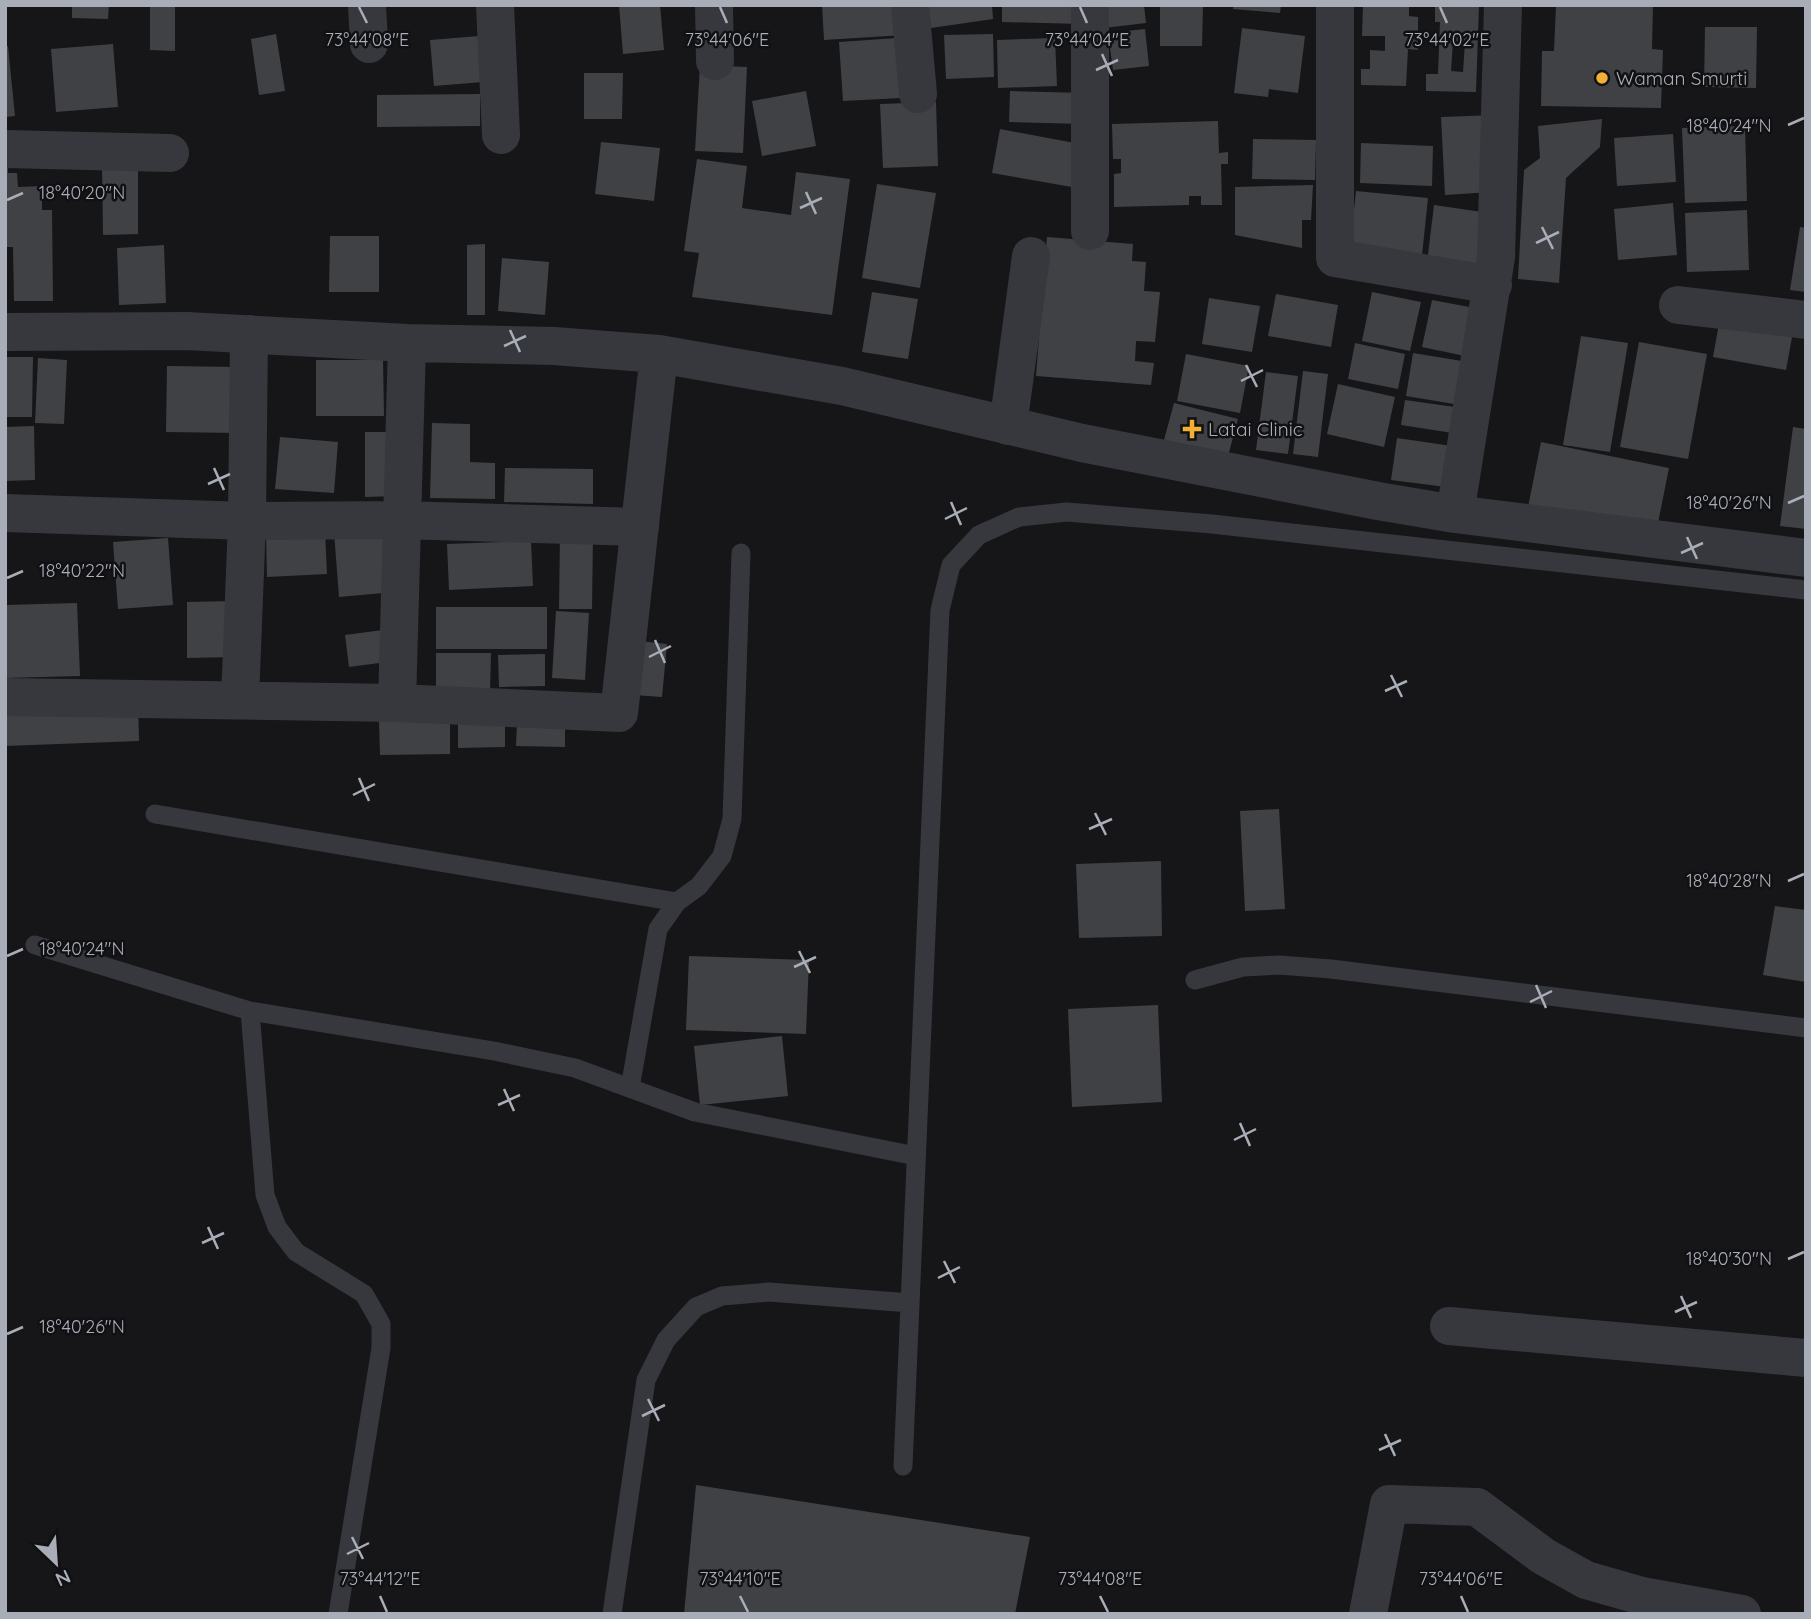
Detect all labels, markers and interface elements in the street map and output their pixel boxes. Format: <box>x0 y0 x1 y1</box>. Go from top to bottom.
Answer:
text: 73°44'08"E <box>325 28 409 51</box>
text: 73°44'06"E <box>685 28 769 51</box>
text: 73°44'04"E <box>1045 28 1129 51</box>
text: 73°44'02"E <box>1405 28 1489 51</box>
place label: Waman Smurti <box>1616 66 1747 90</box>
marker: Waman Smurti <box>1594 70 1610 86</box>
text: 18°40'24"N <box>1686 114 1772 137</box>
text: 18°40'20"N <box>39 181 125 204</box>
place label: Latai Clinic <box>1208 417 1303 441</box>
marker: Latai Clinic <box>1182 419 1202 439</box>
text: 18°40'26"N <box>1686 491 1772 514</box>
text: 18°40'22"N <box>39 559 125 582</box>
text: 18°40'28"N <box>1686 869 1772 892</box>
text: 18°40'24"N <box>39 937 125 960</box>
text: 18°40'30"N <box>1686 1247 1772 1270</box>
text: 18°40'26"N <box>39 1315 125 1338</box>
north arrow <box>21 1528 91 1598</box>
text: N <box>52 1565 75 1592</box>
text: 73°44'12"E <box>340 1567 420 1590</box>
text: 73°44'10"E <box>699 1567 781 1590</box>
text: 73°44'08"E <box>1058 1567 1142 1590</box>
text: 73°44'06"E <box>1419 1567 1503 1590</box>

